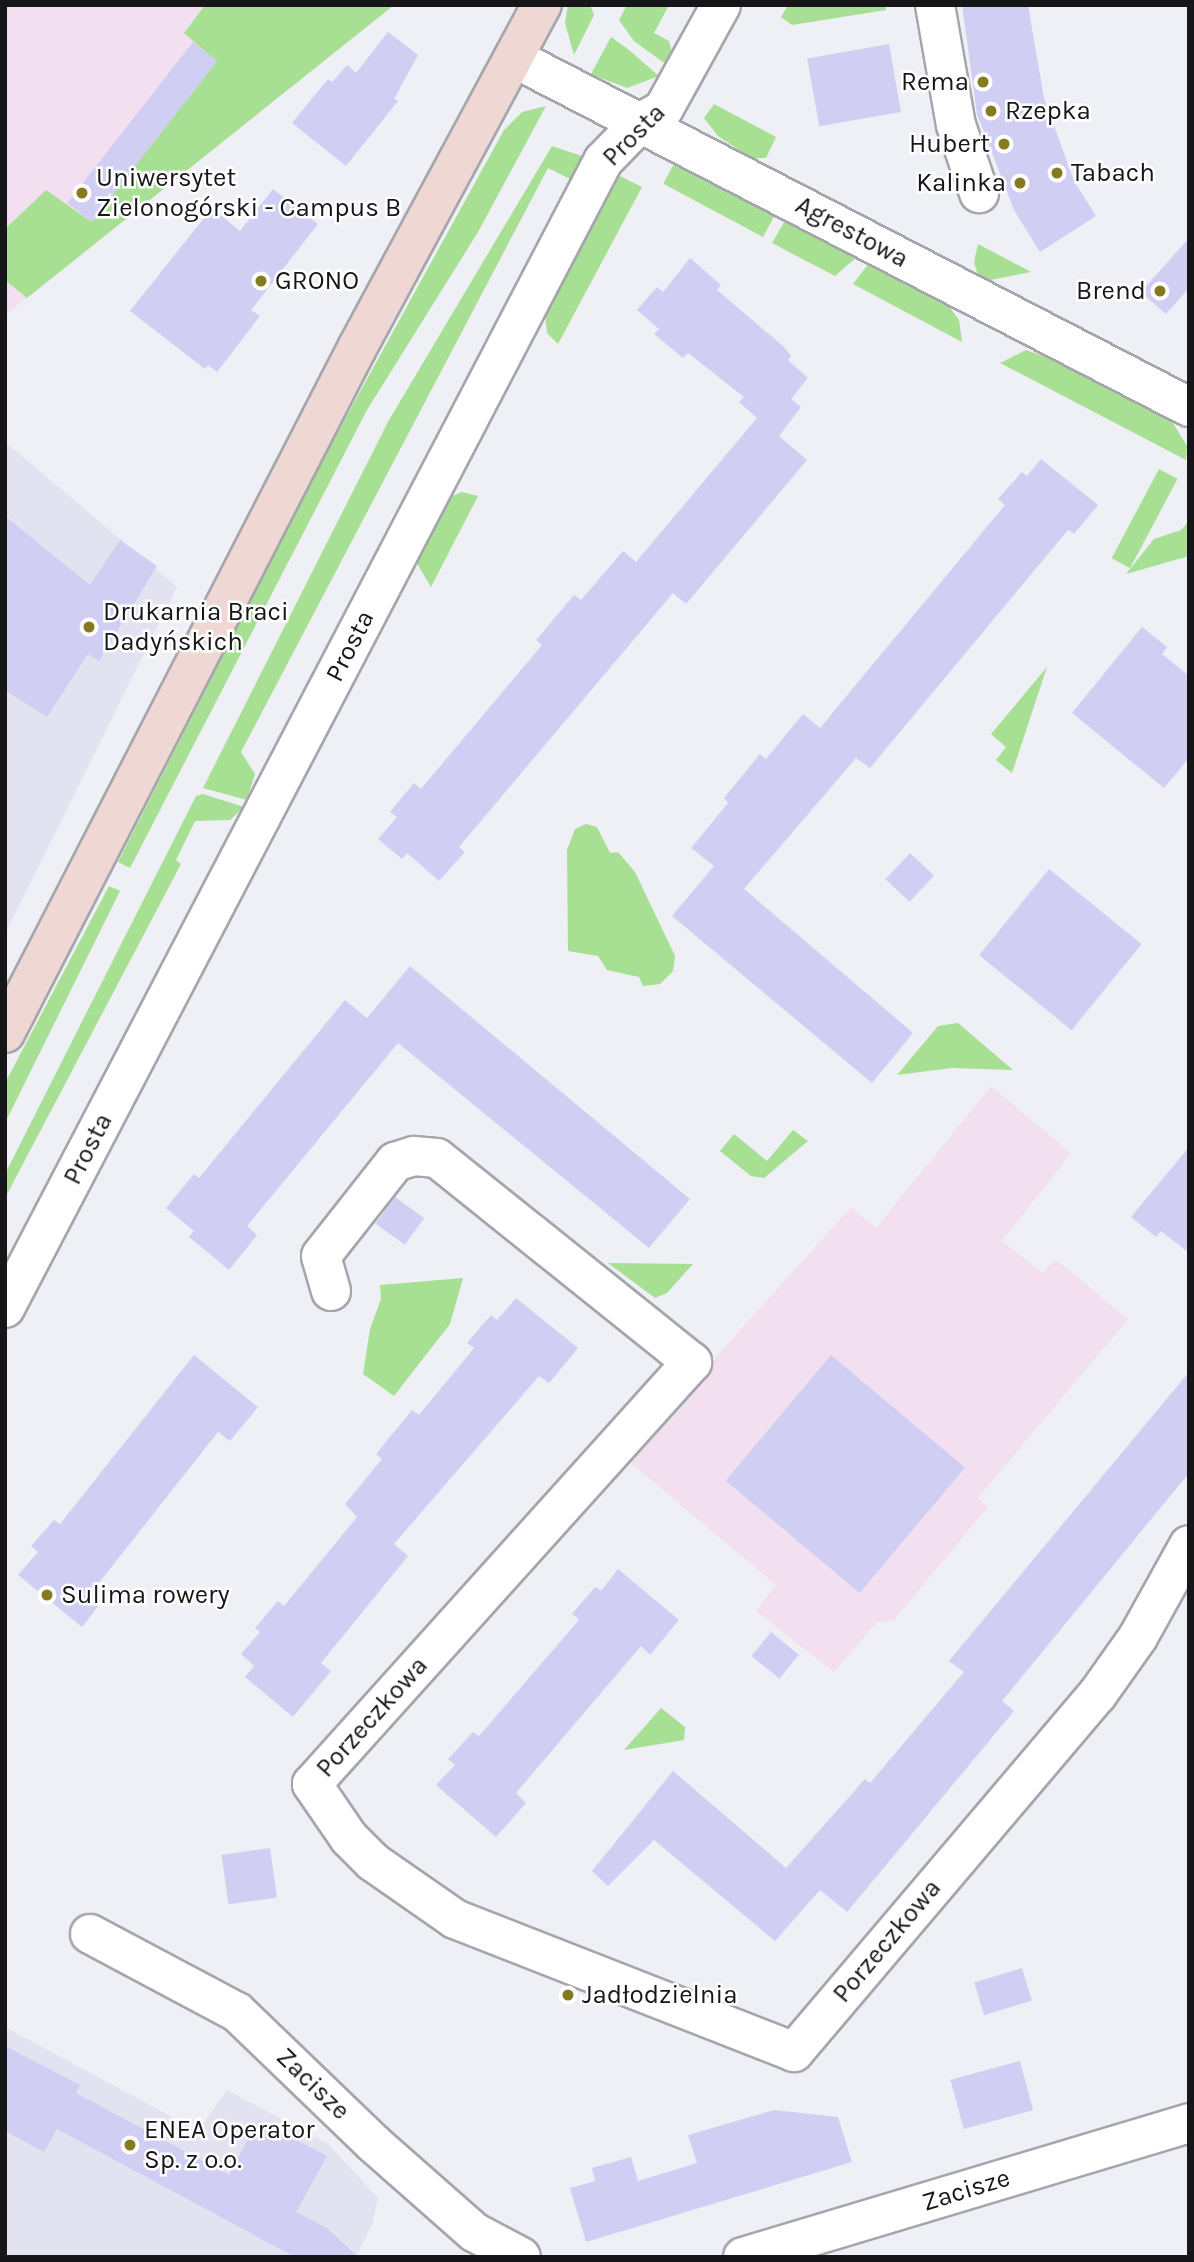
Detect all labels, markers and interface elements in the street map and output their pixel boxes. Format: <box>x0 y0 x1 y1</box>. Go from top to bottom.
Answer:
place label: Rema <box>901 66 969 98</box>
marker: Rema <box>975 74 991 90</box>
place label: Rzepka <box>1005 95 1091 127</box>
street label: Prosta <box>596 97 672 173</box>
marker: Rzepka <box>983 103 999 119</box>
place label: Hubert <box>909 128 990 160</box>
marker: Hubert <box>996 136 1012 152</box>
place label: Tabach <box>1071 157 1155 189</box>
place label: Uniwersytet Zielonogórski - Campus B <box>96 162 401 224</box>
marker: Tabach <box>1049 165 1065 181</box>
place label: Kalinka <box>916 167 1006 199</box>
marker: Kalinka <box>1012 175 1028 191</box>
marker: Uniwersytet Zielonogórski - Campus B <box>74 185 90 201</box>
street label: Agrestowa <box>790 189 914 275</box>
place label: GRONO <box>275 265 359 297</box>
marker: GRONO <box>253 273 269 289</box>
place label: Brend <box>1076 275 1146 307</box>
marker: Brend <box>1152 283 1168 299</box>
place label: Drukarnia Braci Dadyńskich <box>103 596 289 658</box>
street label: Prosta <box>319 605 381 687</box>
marker: Drukarnia Braci Dadyńskich <box>81 619 97 635</box>
street label: Prosta <box>57 1108 119 1190</box>
place label: Sulima rowery <box>61 1579 230 1611</box>
marker: Sulima rowery <box>39 1587 55 1603</box>
street label: Porzeczkowa <box>310 1650 434 1784</box>
street label: Porzeczkowa <box>826 1873 948 2009</box>
place label: Jadłodzielnia <box>582 1979 738 2011</box>
marker: Jadłodzielnia <box>560 1987 576 2003</box>
street label: Zacisze <box>270 2041 356 2127</box>
place label: ENEA Operator Sp. z o.o. <box>144 2114 315 2176</box>
marker: ENEA Operator Sp. z o.o. <box>122 2137 138 2153</box>
street label: Zacisze <box>918 2162 1014 2218</box>

